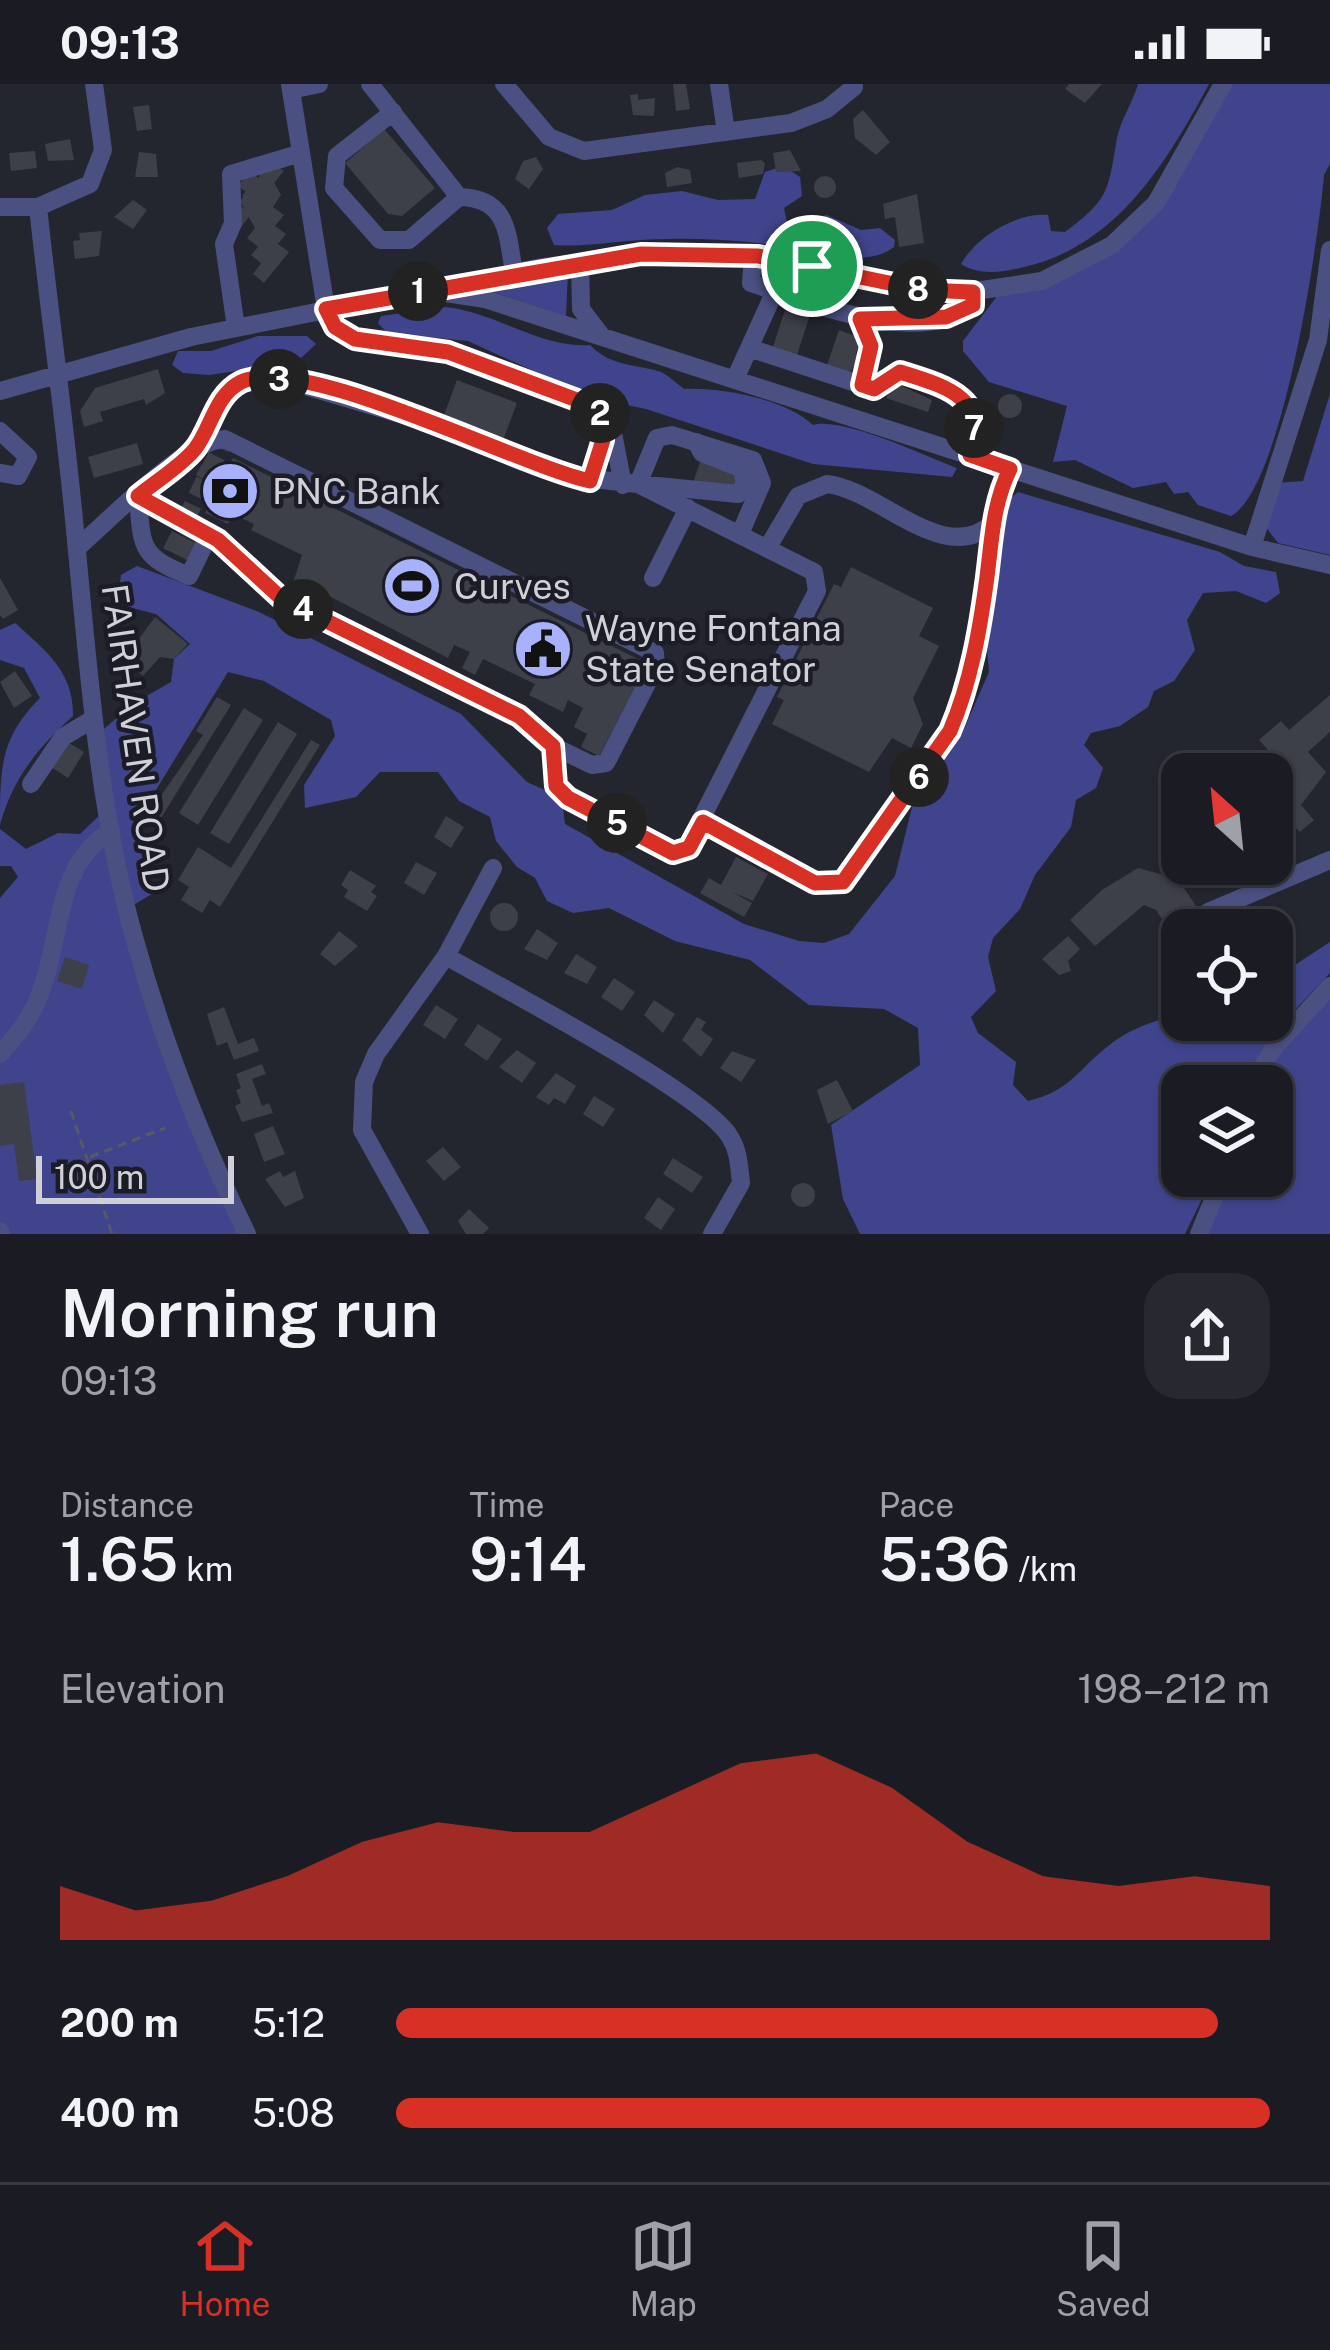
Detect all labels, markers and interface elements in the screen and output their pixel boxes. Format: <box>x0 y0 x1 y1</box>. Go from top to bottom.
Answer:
text: 09:13 <box>60 16 180 69</box>
pin <box>761 215 863 317</box>
icon: arrive <box>779 233 845 299</box>
pin: 8 <box>888 259 948 319</box>
pin: 1 <box>388 261 448 321</box>
text: 8 <box>907 270 929 308</box>
text: 1 <box>411 272 425 310</box>
pin: 3 <box>249 349 309 409</box>
text: 3 <box>268 360 290 398</box>
pin: 2 <box>570 383 630 443</box>
text: 2 <box>590 394 610 432</box>
pin: 7 <box>944 398 1004 458</box>
text: 7 <box>964 409 984 447</box>
bank icon: PNC Bank <box>199 460 261 522</box>
place label: PNC Bank <box>272 470 441 512</box>
sports icon: Curves <box>381 555 443 617</box>
place label: Curves <box>454 565 571 607</box>
pin: 4 <box>273 579 333 639</box>
street label: FAIRHAVEN ROAD <box>94 581 178 895</box>
text: 4 <box>292 590 314 628</box>
place label: Wayne Fontana State Senator <box>585 607 842 690</box>
public building icon: Wayne Fontana State Senator <box>512 618 574 680</box>
pin: 6 <box>889 747 949 807</box>
north arrow <box>1161 753 1293 885</box>
map controls <box>1161 753 1293 1197</box>
text: 6 <box>908 758 930 796</box>
pin: 5 <box>587 793 647 853</box>
text: 5 <box>606 804 628 842</box>
button: locate <box>1161 909 1293 1041</box>
button: layers <box>1161 1065 1293 1197</box>
scale bar <box>36 1150 234 1203</box>
text: 100 m <box>54 1158 144 1196</box>
button: share <box>1144 1273 1270 1399</box>
text: Morning run <box>60 1274 439 1352</box>
text: 09:13 <box>60 1358 157 1404</box>
text: Distance <box>60 1486 194 1524</box>
text: Time <box>469 1486 545 1524</box>
text: Pace <box>879 1486 954 1524</box>
text: 1.65 <box>60 1524 178 1595</box>
text: 9:14 <box>469 1524 587 1595</box>
text: 5:36 <box>879 1524 1010 1595</box>
text: km <box>178 1550 233 1588</box>
text: /km <box>1010 1550 1077 1588</box>
text: Elevation <box>60 1666 226 1712</box>
text: 198–212 m <box>1078 1666 1270 1712</box>
text: 200 m <box>60 2000 179 2046</box>
text: 5:12 <box>252 2000 325 2046</box>
text: 400 m <box>60 2090 179 2136</box>
text: 5:08 <box>252 2090 335 2136</box>
tab: Home <box>180 2213 271 2323</box>
tab: Map <box>630 2213 697 2323</box>
tab: Saved <box>1056 2213 1150 2323</box>

